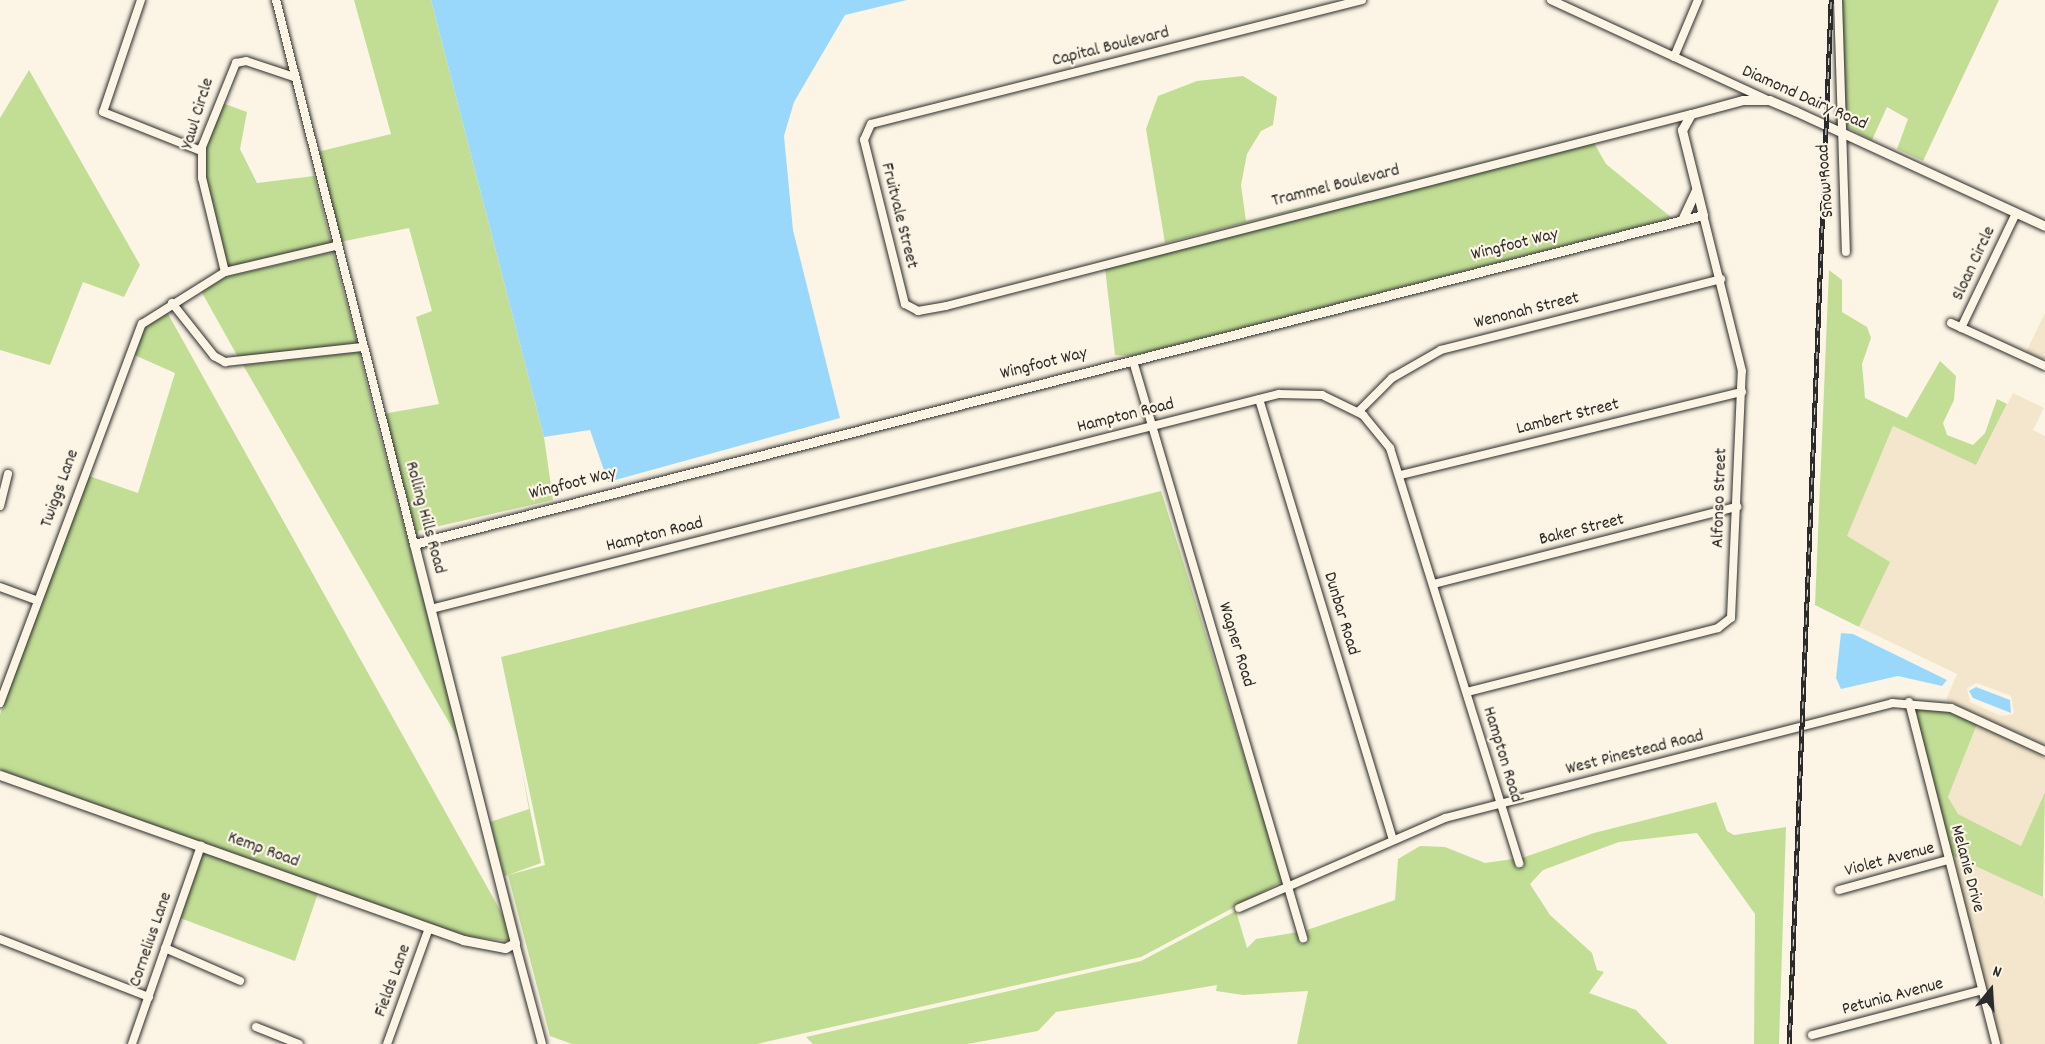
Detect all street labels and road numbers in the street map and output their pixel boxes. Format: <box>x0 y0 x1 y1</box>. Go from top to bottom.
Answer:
street label: Capital Boulevard <box>1050 23 1172 73</box>
street label: Diamond Dairy Road <box>1738 62 1870 136</box>
street label: Yawl Circle <box>178 76 220 152</box>
street label: Snow Road <box>1814 144 1840 218</box>
street label: Fruitvale Street <box>874 161 922 271</box>
street label: Trammel Boulevard <box>1270 161 1402 213</box>
street label: Sloan Circle <box>1948 223 2002 305</box>
street label: Wingfoot Way <box>1469 225 1561 267</box>
street label: Wenonah Street <box>1472 289 1582 335</box>
street label: Wingfoot Way <box>998 344 1090 386</box>
street label: Hampton Road <box>1075 395 1177 439</box>
street label: Lambert Street <box>1514 395 1622 441</box>
street label: Twiggs Lane <box>37 447 85 531</box>
street label: Alfonso Street <box>1708 448 1734 548</box>
street label: Rolling Hills Road <box>399 459 449 577</box>
street label: Wingfoot Way <box>527 464 619 506</box>
street label: Baker Street <box>1537 510 1627 552</box>
street label: Hampton Road <box>604 514 706 558</box>
street label: Dunbar Road <box>1317 570 1363 658</box>
street label: Wagner Road <box>1212 600 1258 690</box>
street label: Hampton Road <box>1476 704 1526 806</box>
street label: West Pinestead Road <box>1564 726 1706 782</box>
street label: Melanie Drive <box>1944 823 1988 915</box>
street label: Kemp Road <box>224 828 302 874</box>
street label: Violet Avenue <box>1843 839 1937 883</box>
street label: Cornelius Lane <box>126 890 178 990</box>
street label: Fields Lane <box>371 942 417 1020</box>
street label: Petunia Avenue <box>1840 974 1946 1022</box>

